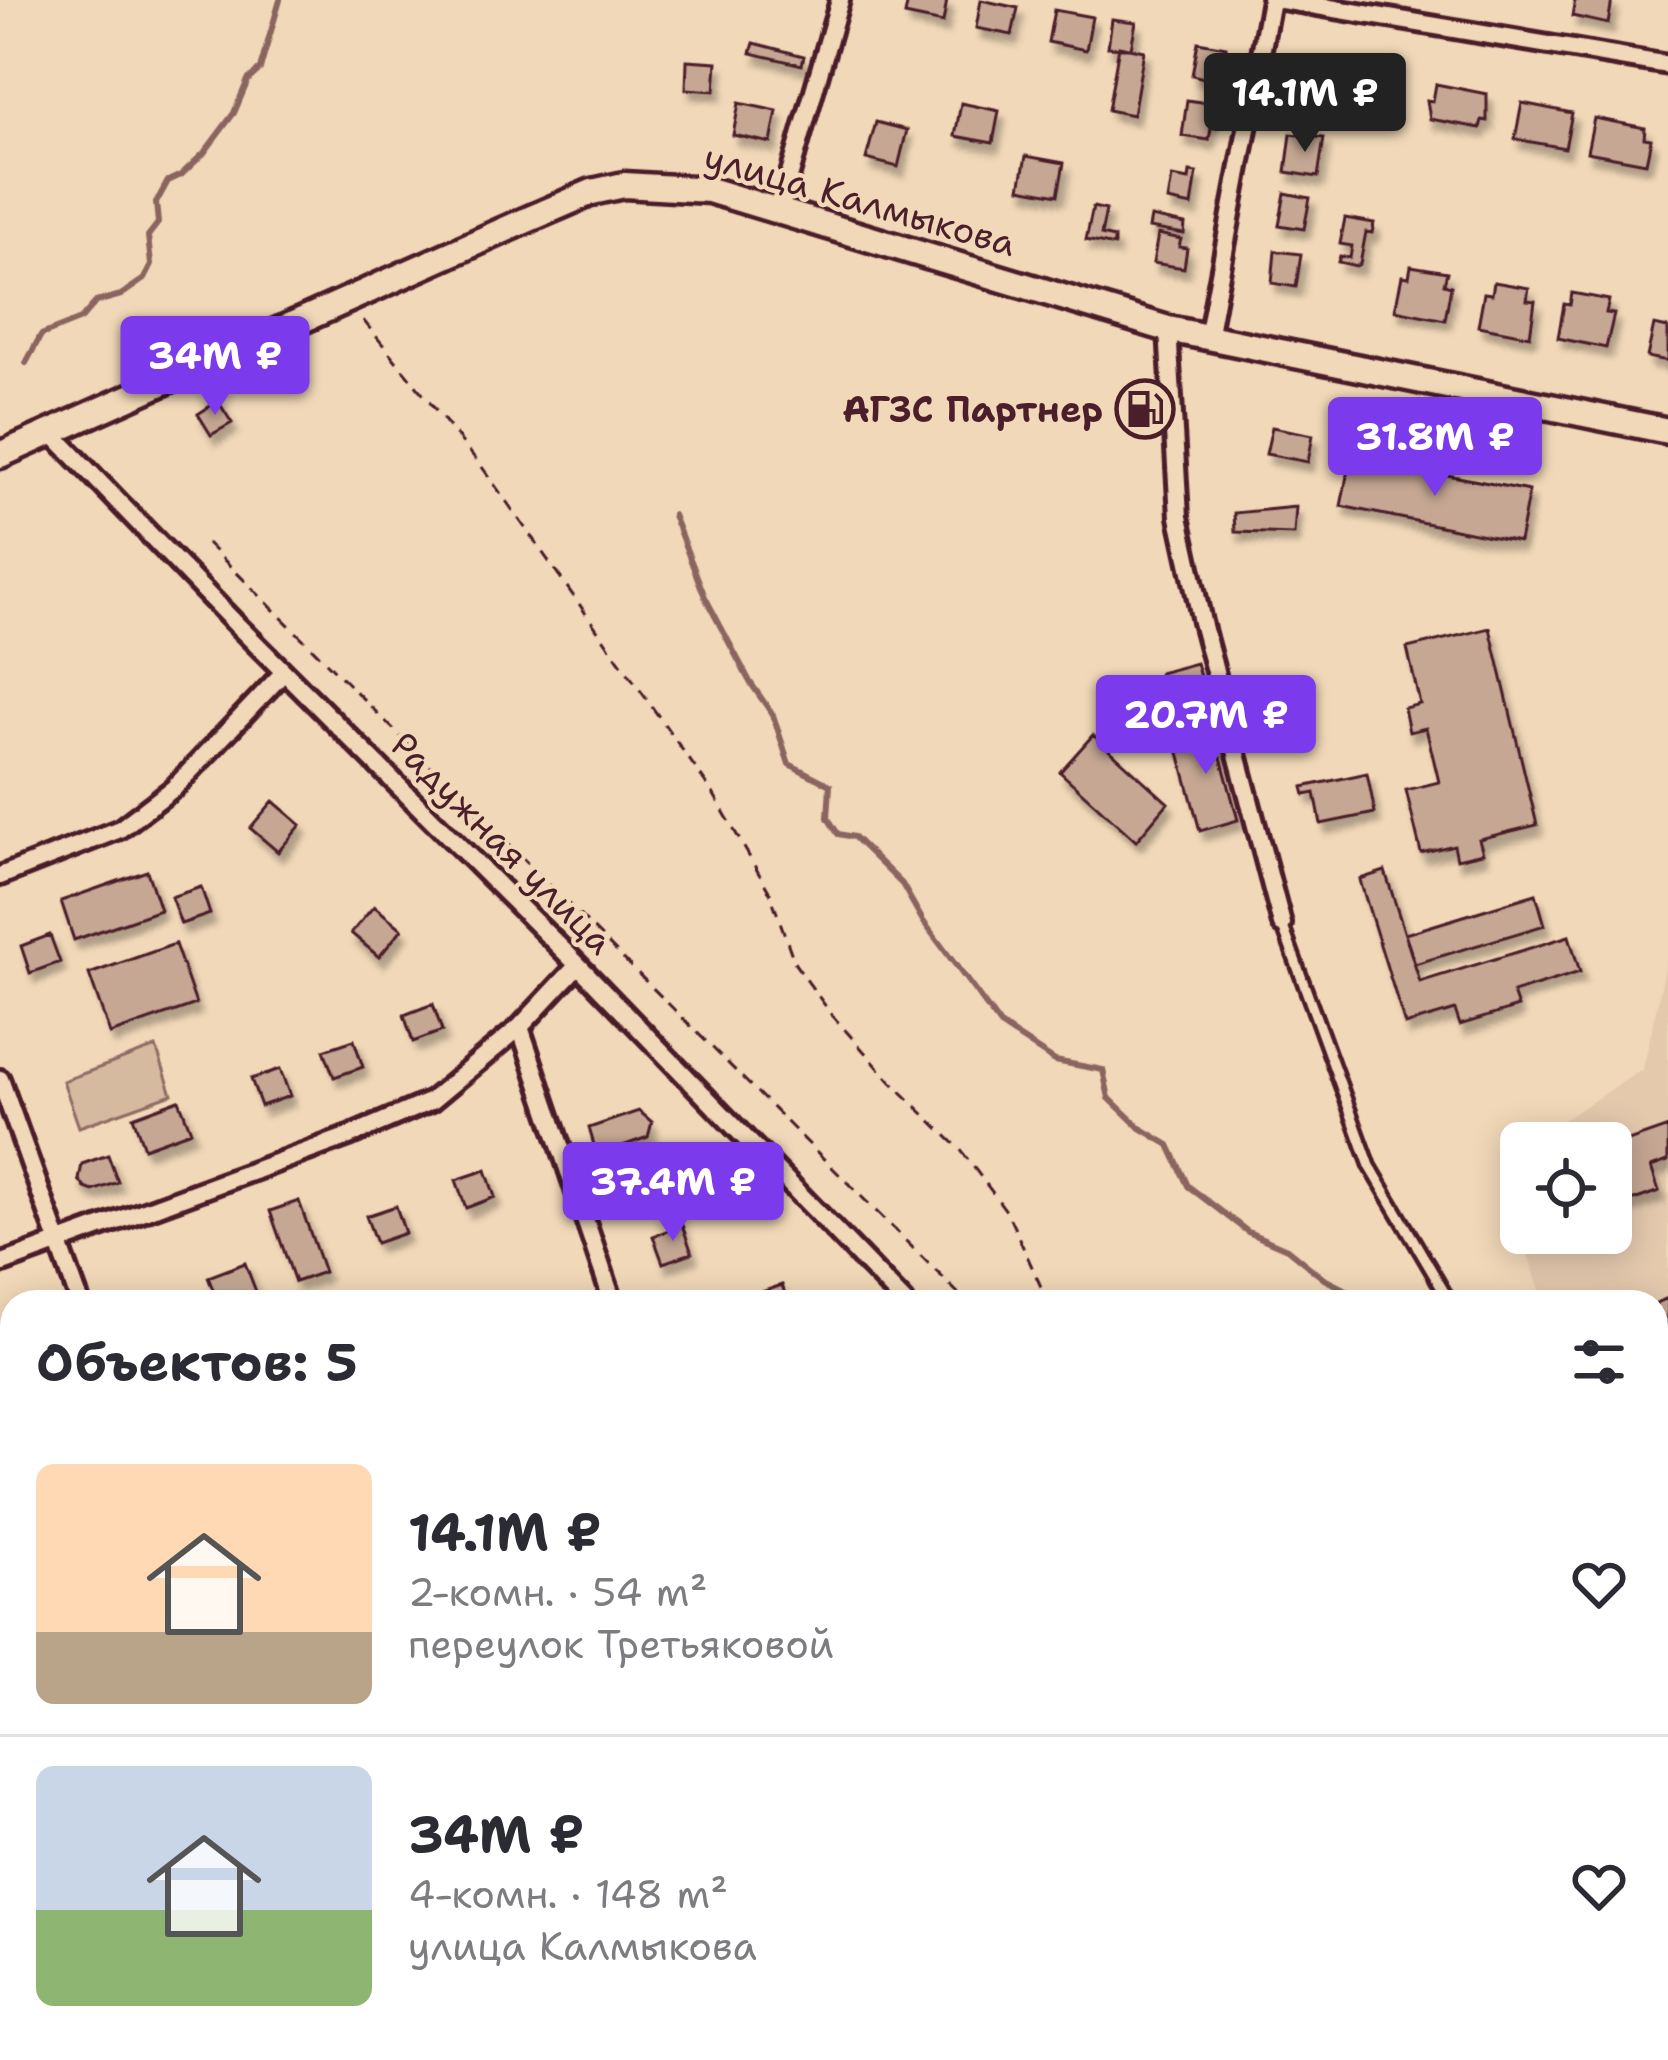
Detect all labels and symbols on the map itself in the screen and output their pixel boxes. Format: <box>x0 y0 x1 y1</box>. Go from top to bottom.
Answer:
pin: 14.1M ₽ <box>1194 53 1416 155</box>
street label: улица Калмыкова <box>698 132 1022 268</box>
pin: 34M ₽ <box>131 316 299 418</box>
fuel station icon: АГЗС Партнер <box>1114 378 1176 440</box>
place label: АГЗС Партнер <box>842 385 1103 434</box>
pin: 31.8M ₽ <box>1324 397 1546 499</box>
pin: 20.7M ₽ <box>1095 675 1317 777</box>
street label: Радужная улица <box>380 721 624 965</box>
pin: 37.4M ₽ <box>562 1142 784 1244</box>

